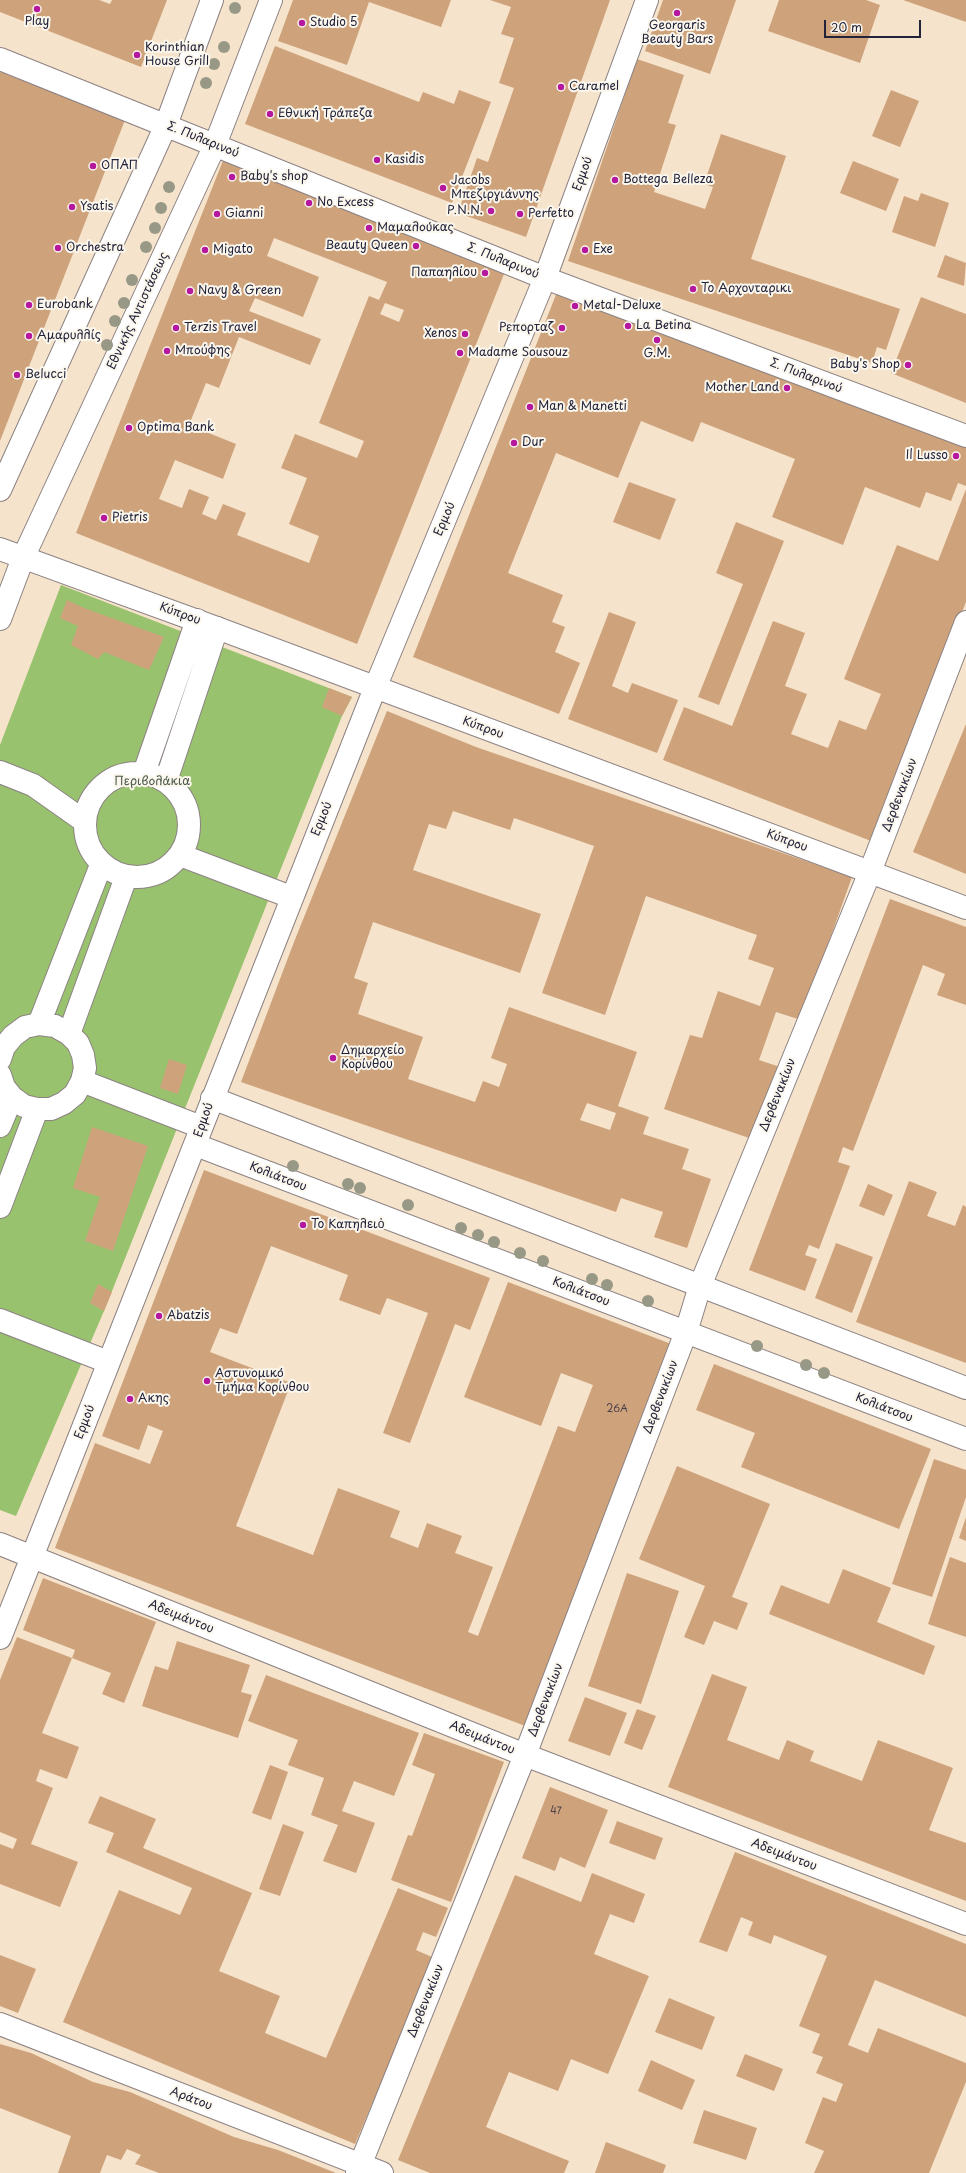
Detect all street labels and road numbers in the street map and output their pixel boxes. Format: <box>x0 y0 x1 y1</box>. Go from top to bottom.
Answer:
street label: Σ. Πυλαρινού <box>165 119 241 161</box>
street label: Ερμού <box>570 155 596 193</box>
street label: Σ. Πυλαρινού <box>465 240 541 282</box>
street label: Εθνικής Αντιστάσεως <box>104 250 172 372</box>
street label: Σ. Πυλαρινού <box>768 356 844 396</box>
street label: Ερμού <box>431 500 459 538</box>
street label: Κύπρου <box>157 600 203 628</box>
street label: Κύπρου <box>460 714 506 742</box>
street label: Δερβενακίων <box>879 756 921 834</box>
street label: Ερμού <box>309 800 335 838</box>
street label: Κύπρου <box>764 827 810 855</box>
street label: Δερβενακίων <box>757 1056 799 1134</box>
street label: Ερμού <box>191 1101 217 1139</box>
street label: Κολιάτσου <box>247 1159 309 1195</box>
street label: Κολιάτσου <box>550 1274 612 1310</box>
street label: Δερβενακίων <box>640 1358 682 1436</box>
street label: Κολιάτσου <box>853 1390 915 1426</box>
street label: Ερμού <box>72 1403 98 1441</box>
street label: Αδειμάντου <box>146 1597 216 1637</box>
street label: Δερβενακίων <box>525 1661 567 1739</box>
street label: Αδειμάντου <box>447 1718 517 1758</box>
street label: Αδειμάντου <box>749 1836 819 1874</box>
street label: Δερβενακίων <box>405 1962 447 2040</box>
street label: Αράτου <box>168 2084 214 2114</box>

